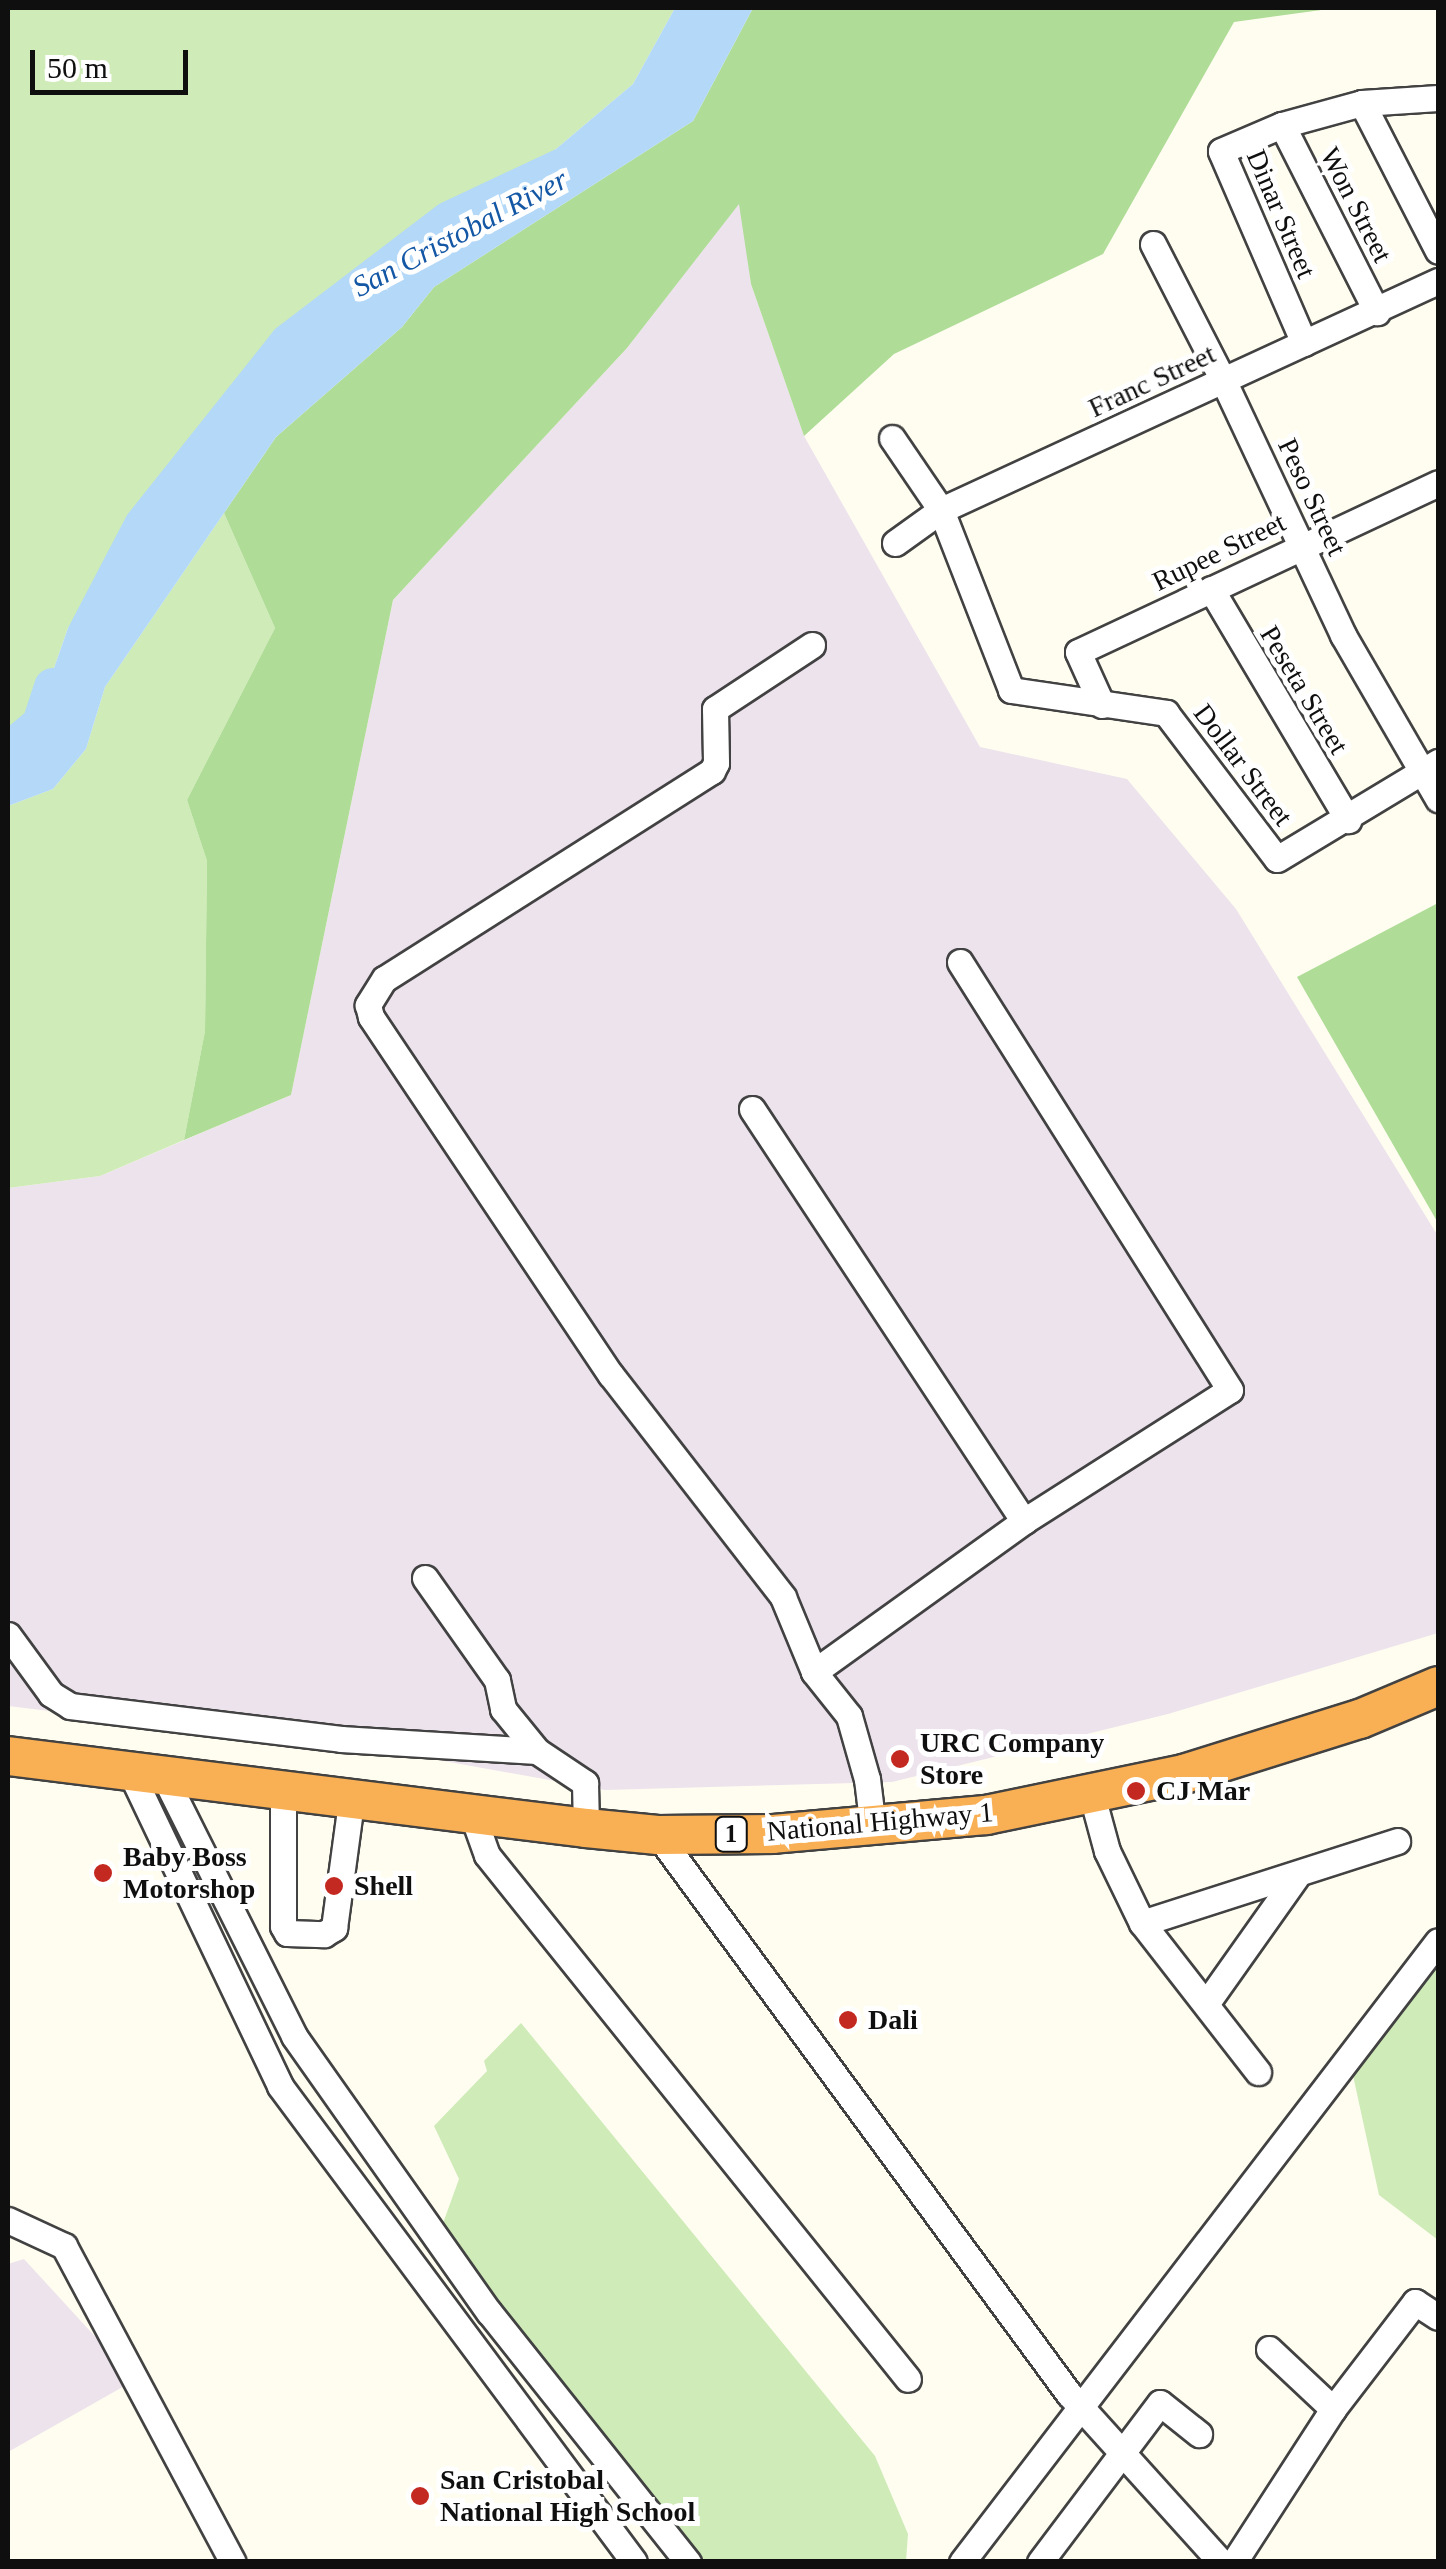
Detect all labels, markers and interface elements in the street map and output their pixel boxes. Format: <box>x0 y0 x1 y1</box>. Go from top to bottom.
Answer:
scale bar <box>35 30 192 92</box>
text: 50 m <box>47 51 108 84</box>
street label: Won Street <box>1313 142 1399 268</box>
street label: Dinar Street <box>1239 145 1323 283</box>
water label: San Cristobal River <box>346 161 574 305</box>
street label: Franc Street <box>1083 337 1221 425</box>
street label: Peso Street <box>1270 433 1354 561</box>
street label: Rupee Street <box>1147 505 1291 599</box>
street label: Peseta Street <box>1253 620 1355 760</box>
street label: Dollar Street <box>1186 697 1300 833</box>
place label: URC Company Store <box>920 1726 1104 1792</box>
marker: URC Company Store <box>889 1748 911 1770</box>
place label: CJ Mar <box>1156 1774 1250 1808</box>
marker: CJ Mar <box>1125 1780 1147 1802</box>
street label: National Highway 1 <box>765 1795 995 1849</box>
road number: 1 <box>714 1814 748 1854</box>
place label: Baby Boss Motorshop <box>123 1840 255 1906</box>
marker: Baby Boss Motorshop <box>92 1862 114 1884</box>
place label: Shell <box>354 1869 413 1903</box>
marker: Shell <box>323 1875 345 1897</box>
place label: Dali <box>868 2003 918 2037</box>
marker: Dali <box>837 2009 859 2031</box>
place label: San Cristobal National High School <box>440 2463 695 2529</box>
marker: San Cristobal National High School <box>409 2485 431 2507</box>

